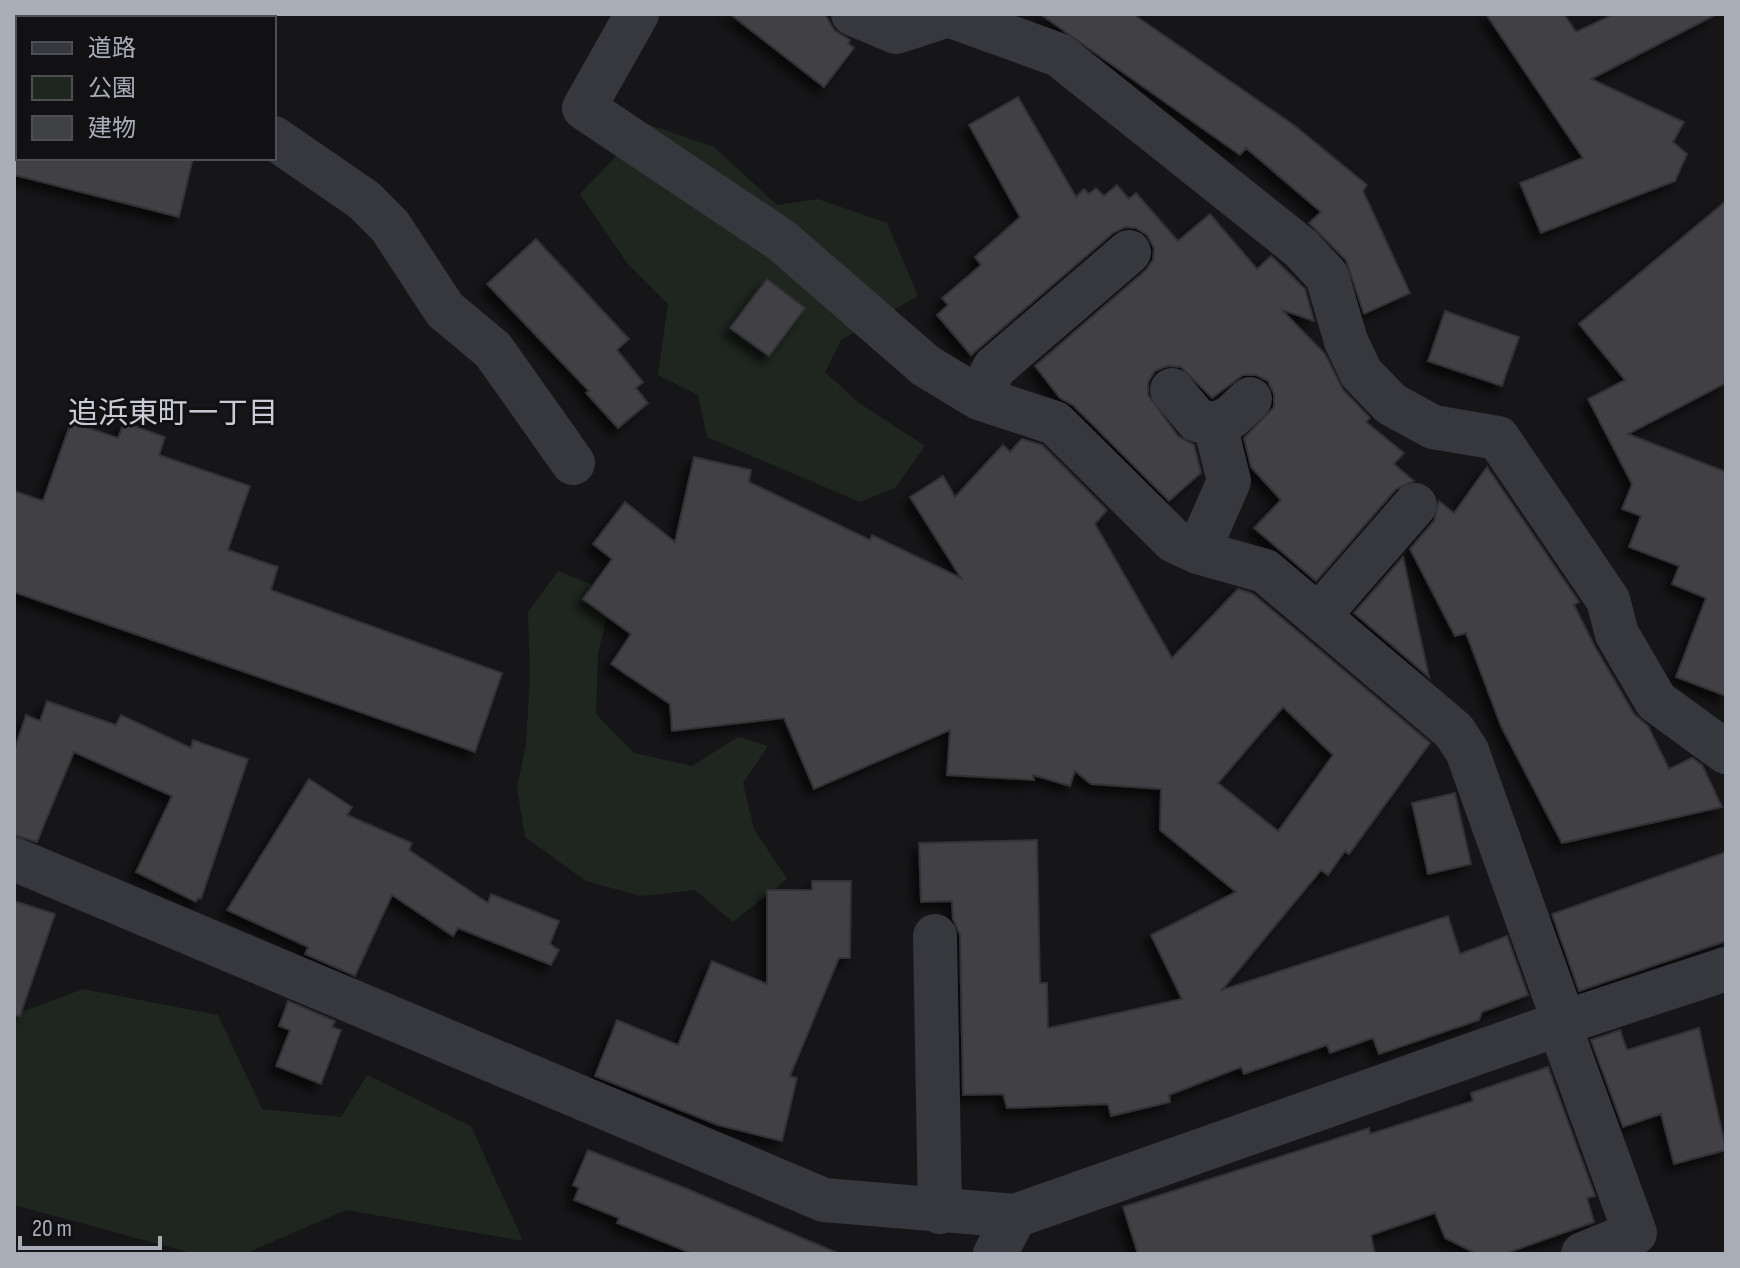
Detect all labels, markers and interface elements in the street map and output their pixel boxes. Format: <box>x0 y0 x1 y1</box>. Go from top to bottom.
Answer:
legend <box>16 16 276 160</box>
text: 道路 <box>88 34 136 63</box>
text: 公園 <box>88 74 136 103</box>
text: 建物 <box>88 114 136 143</box>
district label: 追浜東町一丁目 <box>68 396 278 432</box>
scale bar <box>20 1200 160 1250</box>
text: 20 m <box>32 1214 72 1243</box>

